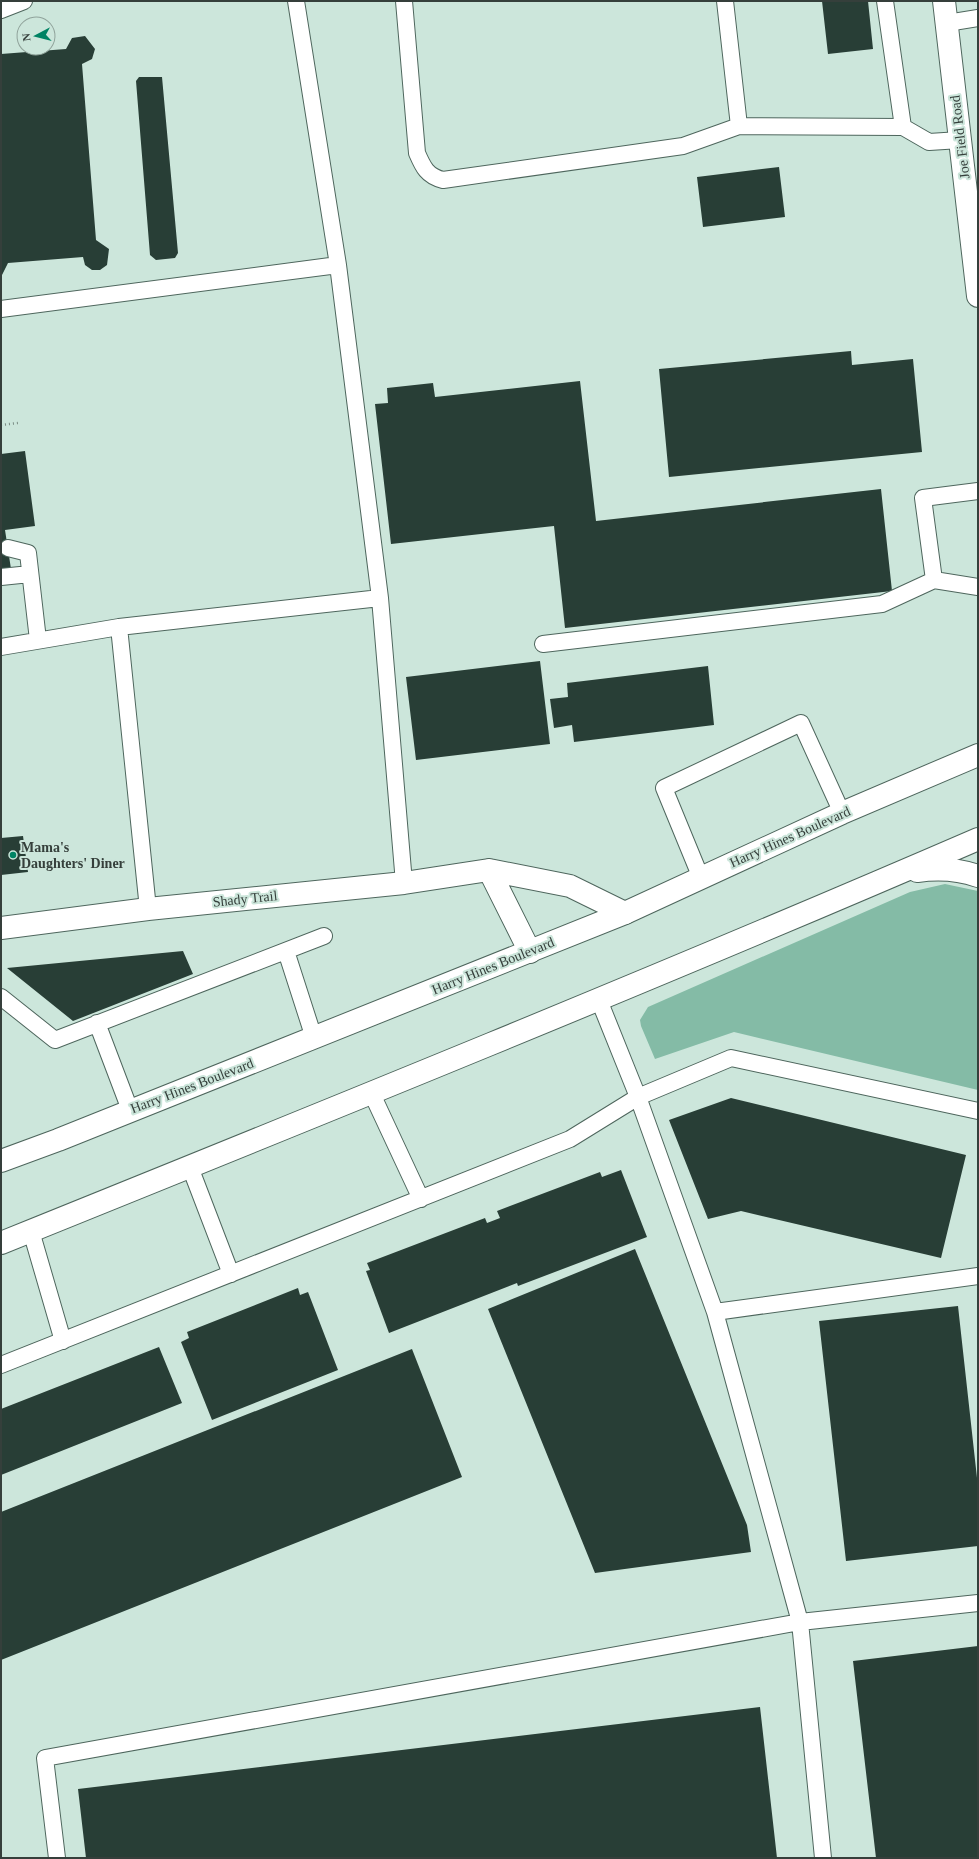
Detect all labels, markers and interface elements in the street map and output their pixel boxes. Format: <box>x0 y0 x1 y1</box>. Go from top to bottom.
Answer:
north arrow <box>16 16 56 56</box>
text: N <box>20 32 33 42</box>
street label: Joe Field Road <box>947 94 973 180</box>
street label: Harry Hines Boulevard <box>727 804 853 870</box>
place label: Mama's Daughters' Diner <box>21 840 125 871</box>
marker: Mama's Daughters' Diner <box>8 850 18 860</box>
street label: Shady Trail <box>212 888 278 910</box>
street label: Harry Hines Boulevard <box>430 935 556 997</box>
street label: Harry Hines Boulevard <box>128 1056 256 1116</box>

